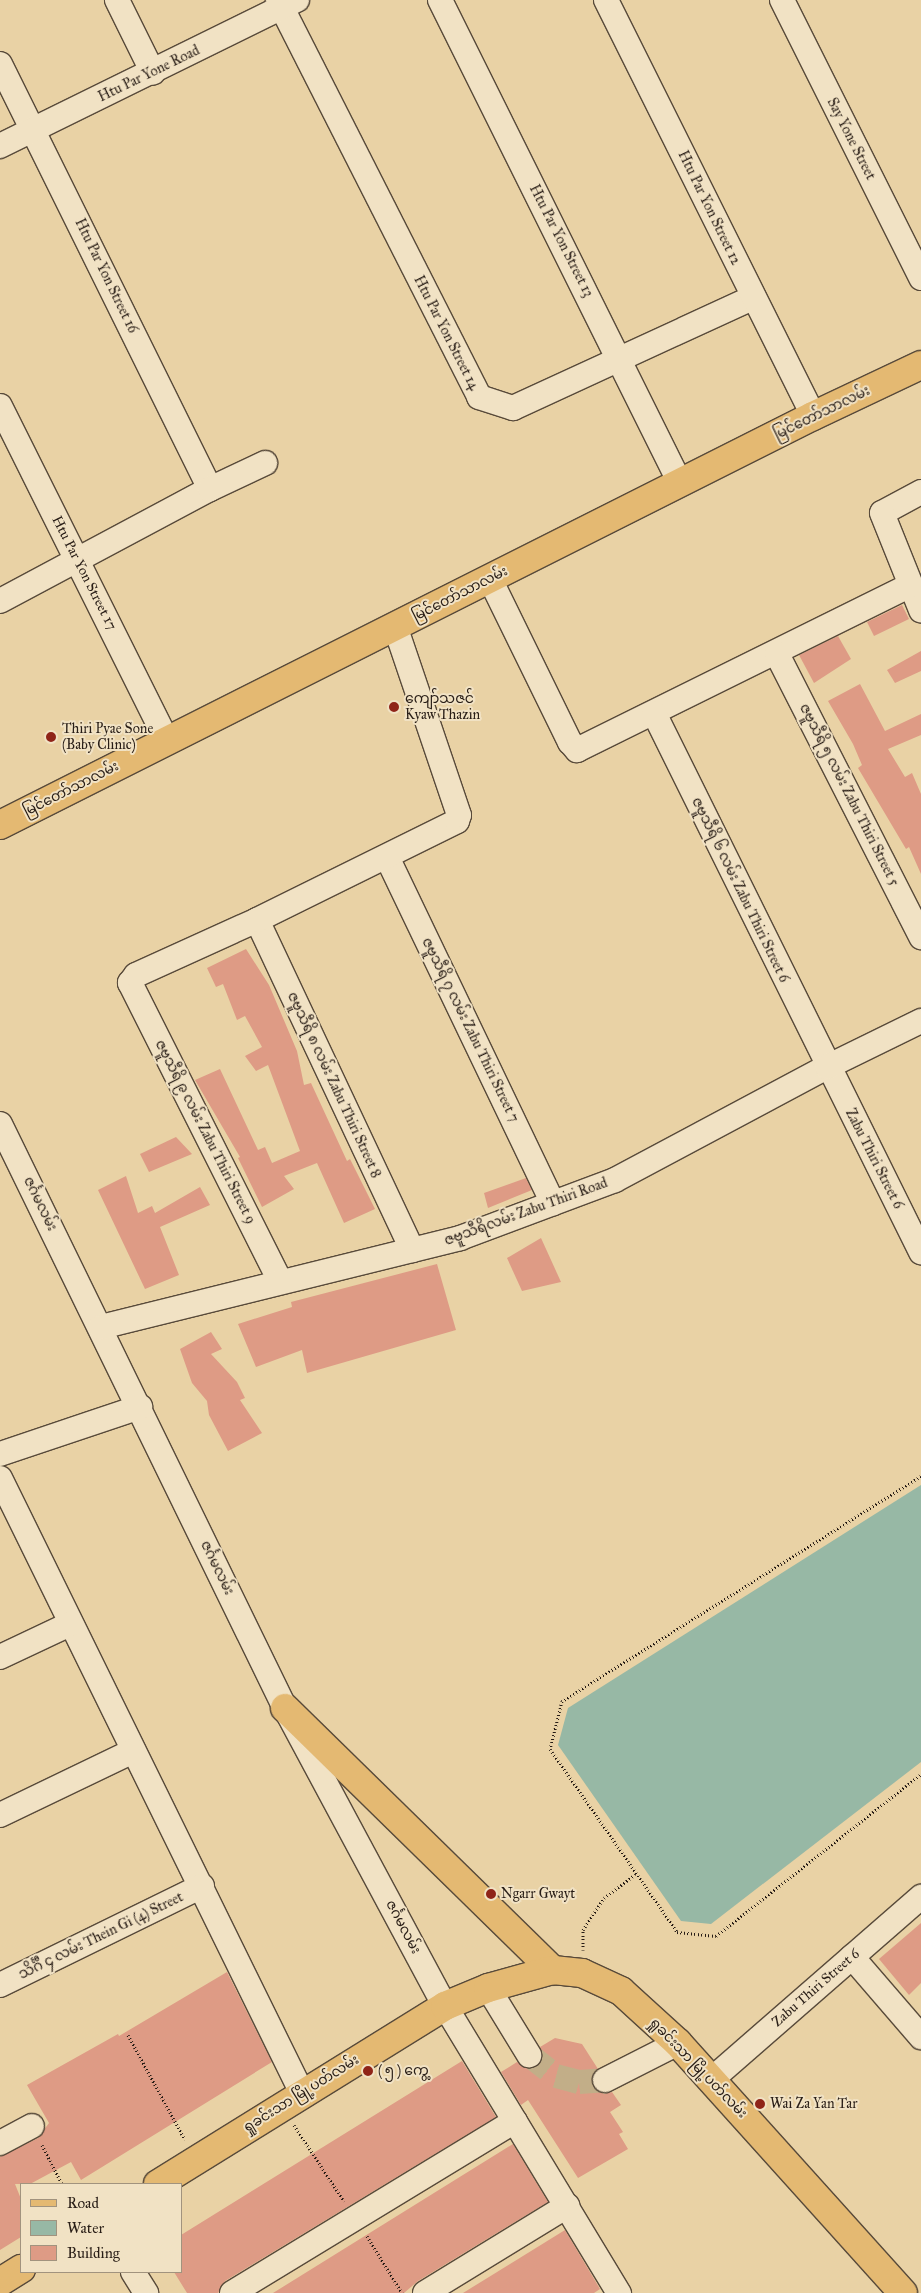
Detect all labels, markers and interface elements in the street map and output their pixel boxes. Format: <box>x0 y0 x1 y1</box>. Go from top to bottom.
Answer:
street label: Htu Par Yone Road <box>96 42 202 106</box>
street label: Say Yone Street <box>823 95 879 183</box>
street label: Htu Par Yon Street 12 <box>674 148 744 268</box>
street label: Htu Par Yon Street 13 <box>525 182 597 300</box>
street label: Htu Par Yon Street 16 <box>71 216 141 336</box>
street label: Htu Par Yon Street 14 <box>410 273 482 393</box>
street label: မြင်တော်သာလမ်း <box>771 382 873 444</box>
street label: Htu Par Yon Street 17 <box>48 513 120 633</box>
street label: မြင်တော်သာလမ်း <box>410 563 510 625</box>
place label: ကျော်သဇင် Kyaw Thazin <box>405 691 480 724</box>
marker: ကျော်သဇင် Kyaw Thazin <box>387 700 401 714</box>
street label: ဇဗူသီရိ ၅ လမ်း Zabu Thiri Street 5 <box>796 701 902 889</box>
place label: Thiri Pyae Sone (Baby Clinic) <box>62 721 153 754</box>
marker: Thiri Pyae Sone (Baby Clinic) <box>44 730 58 744</box>
street label: မြင်တော်သာလမ်း <box>21 758 121 820</box>
street label: ဇဗူသီရိ ၆ လမ်း Zabu Thiri Street 6 <box>688 795 792 985</box>
street label: ဇဗူသီရိ ၇ လမ်း Zabu Thiri Street 7 <box>418 935 522 1125</box>
street label: ဇဗူသီရိ ၈ လမ်း Zabu Thiri Street 8 <box>283 989 385 1181</box>
street label: ဇဗူသီရိ ၉ လမ်း Zabu Thiri Street 9 <box>151 1037 259 1227</box>
street label: Zabu Thiri Street 6 <box>842 1106 906 1212</box>
street label: ဇင်္ဂမလမ်း <box>20 1174 60 1234</box>
street label: ဇဗူသီရိလမ်း Zabu Thiri Road <box>442 1175 610 1249</box>
street label: ဇင်္ဂမလမ်း <box>197 1538 237 1598</box>
place label: Ngarr Gwayt <box>501 1886 575 1902</box>
marker: Ngarr Gwayt <box>485 1888 497 1900</box>
street label: သိင်္ဂီ ၄ လမ်း Thein Gi (4) Street <box>16 1889 186 1983</box>
street label: ဇင်္ဂမလမ်း <box>382 1897 424 1957</box>
street label: Zabu Thiri Street 6 <box>769 1946 863 2030</box>
street label: ရှုခင်းသာ မြို့ပတ်လမ်း <box>646 2014 750 2122</box>
street label: ရှုခင်းသာ မြို့ပတ်လမ်း <box>240 2051 362 2137</box>
place label: ( ၅ ) ကွေ့ <box>378 2063 429 2079</box>
marker: ( ၅ ) ကွေ့ <box>362 2065 374 2077</box>
place label: Wai Za Yan Tar <box>770 2096 857 2112</box>
marker: Wai Za Yan Tar <box>754 2098 766 2110</box>
legend <box>20 2183 182 2273</box>
text: Road <box>67 2194 99 2212</box>
text: Water <box>67 2219 104 2237</box>
text: Building <box>67 2244 120 2262</box>

